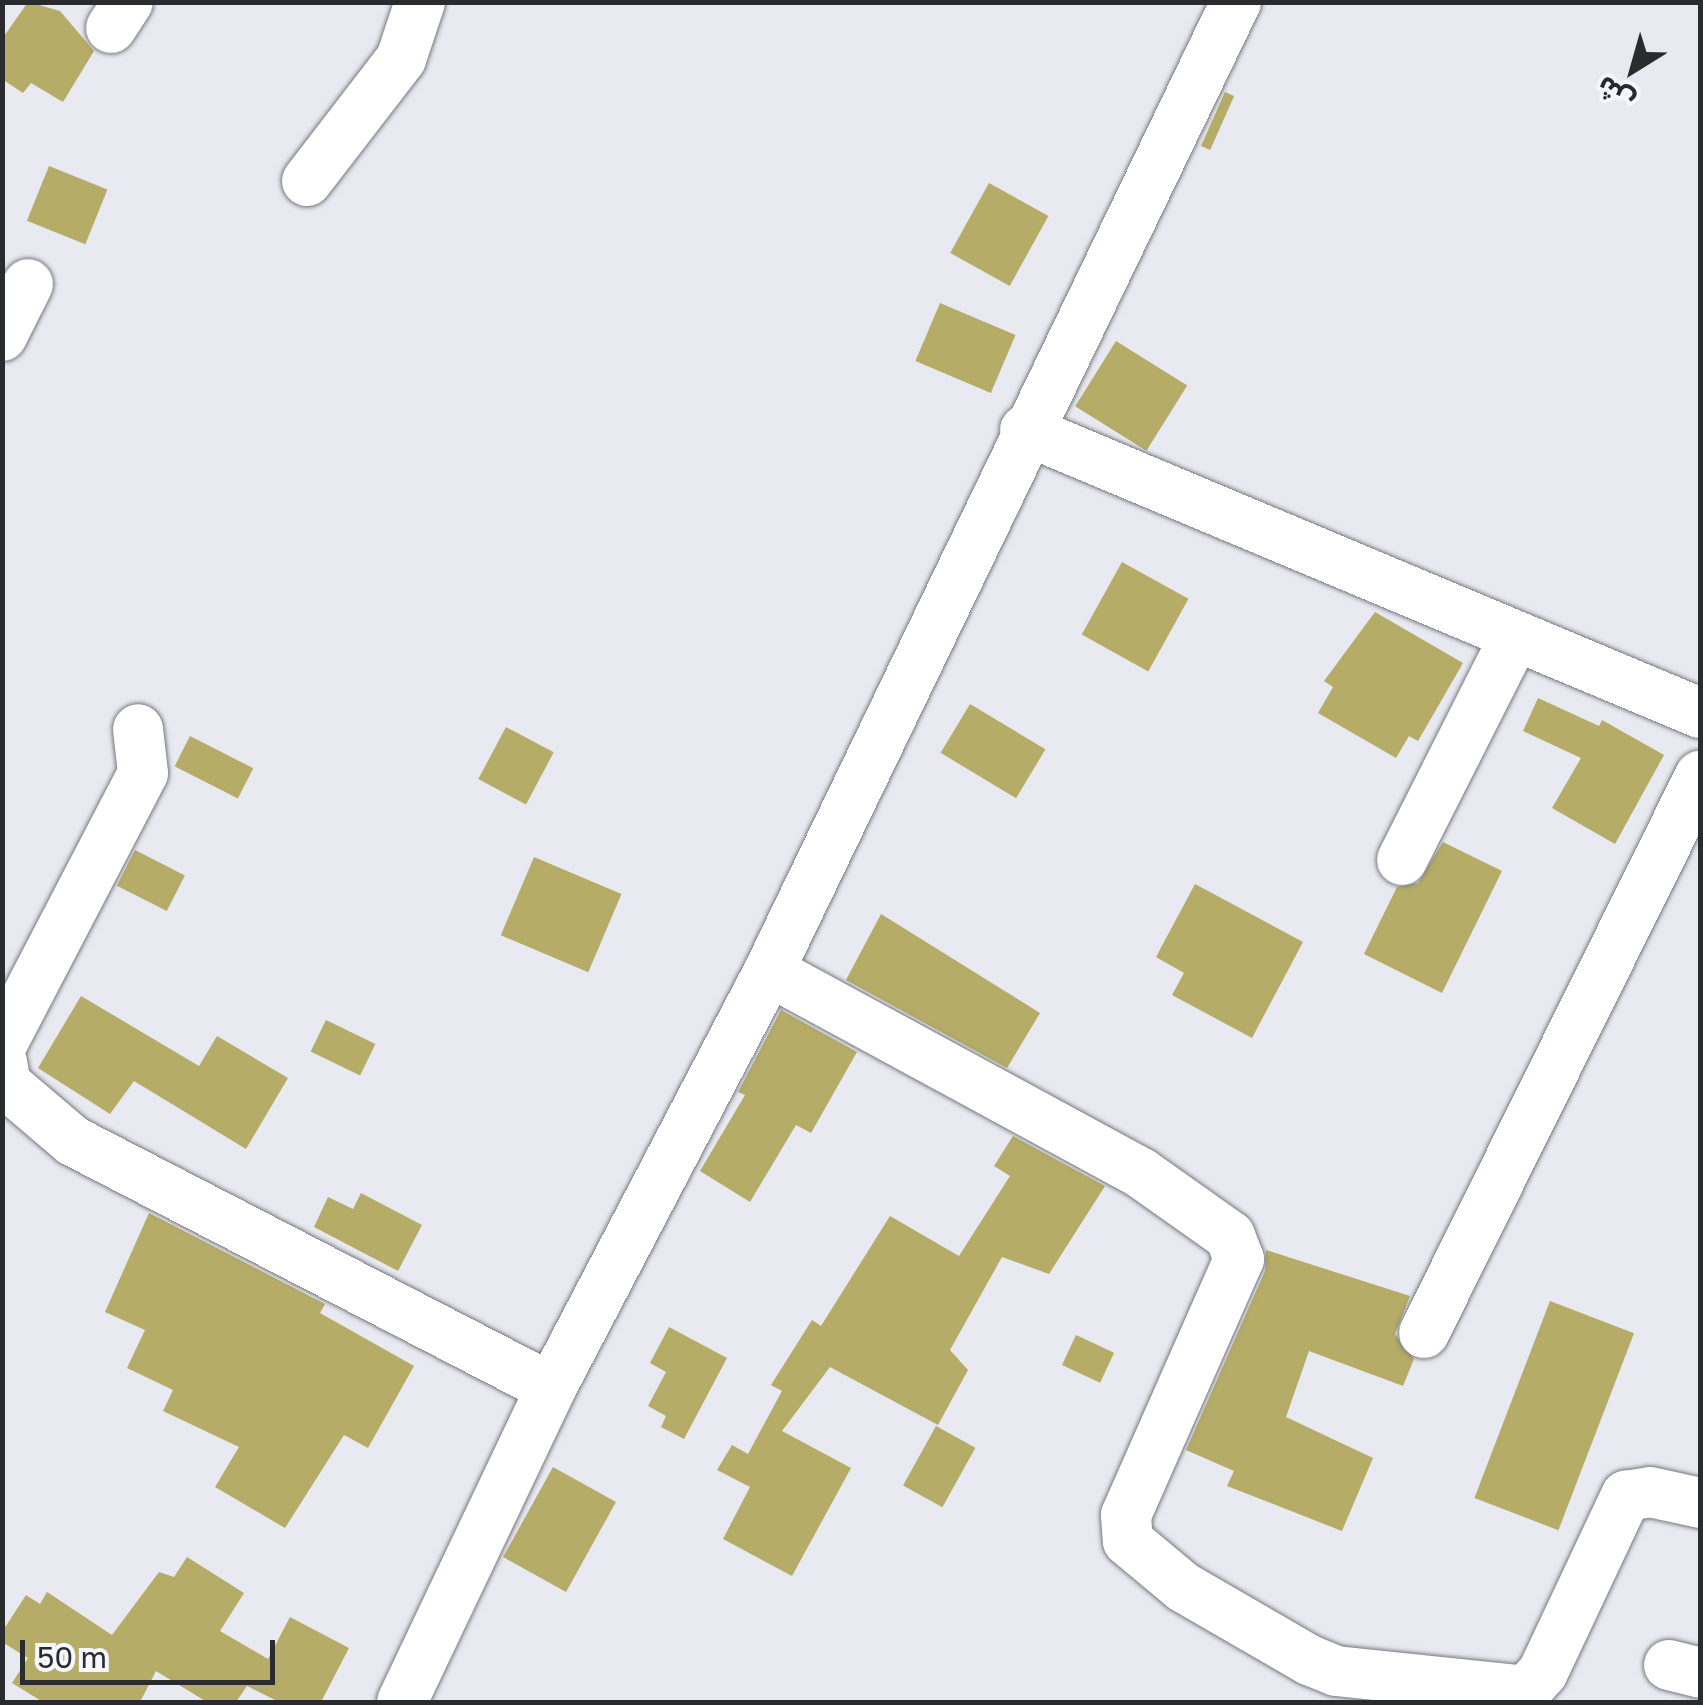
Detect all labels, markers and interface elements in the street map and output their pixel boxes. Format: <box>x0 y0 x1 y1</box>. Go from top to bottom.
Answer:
north arrow <box>1583 20 1683 120</box>
text: ش <box>1589 70 1640 119</box>
scale bar <box>25 1620 280 1682</box>
text: 50 m <box>37 1639 107 1675</box>

